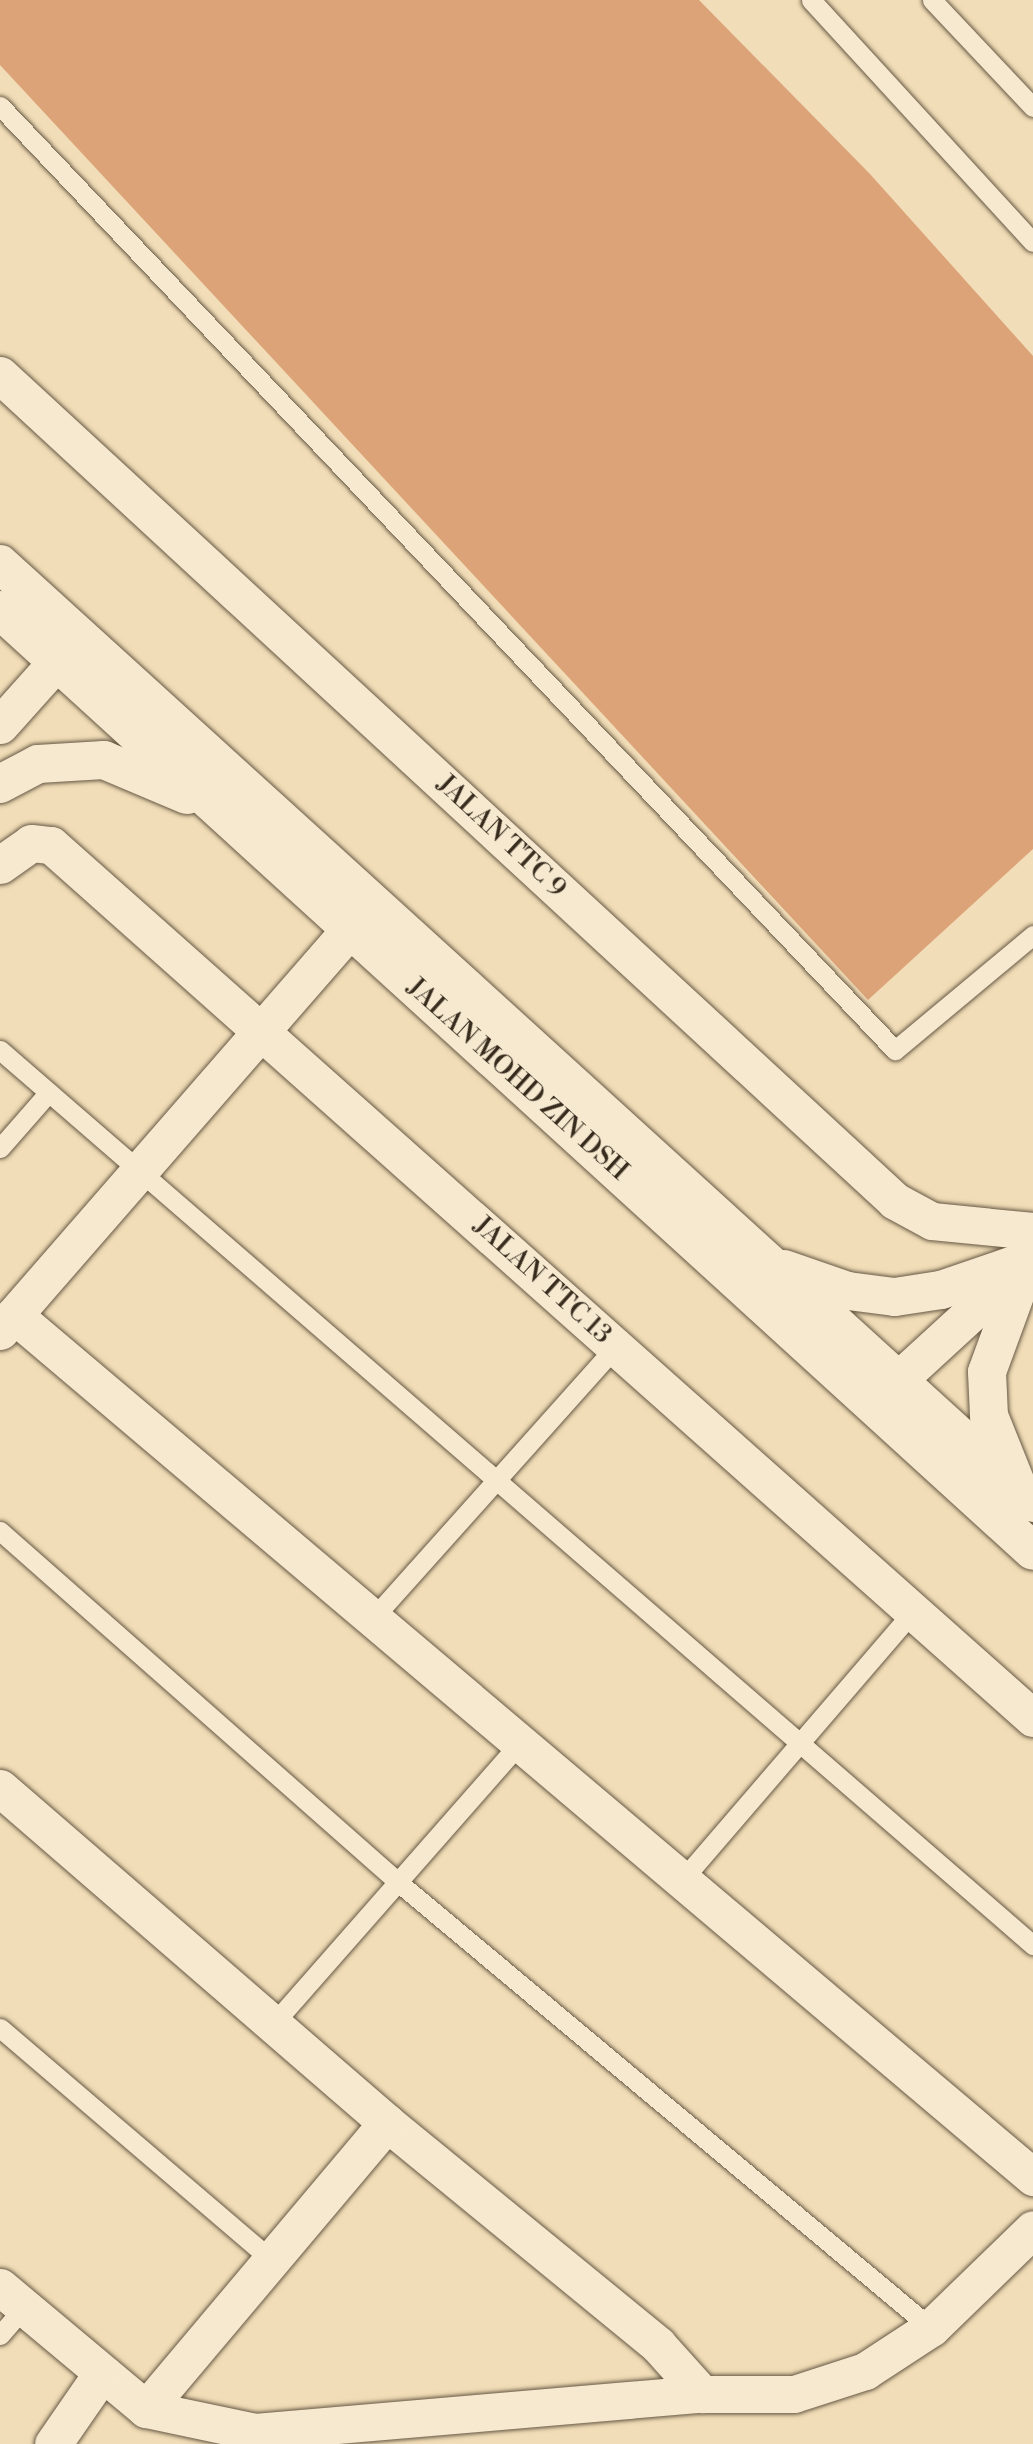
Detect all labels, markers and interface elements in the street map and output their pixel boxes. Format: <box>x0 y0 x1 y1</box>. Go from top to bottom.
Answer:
street label: JALAN TTC 9 <box>430 769 572 905</box>
street label: JALAN MOHD ZIN DSH <box>400 972 634 1188</box>
street label: JALAN TTC 13 <box>467 1211 617 1351</box>

